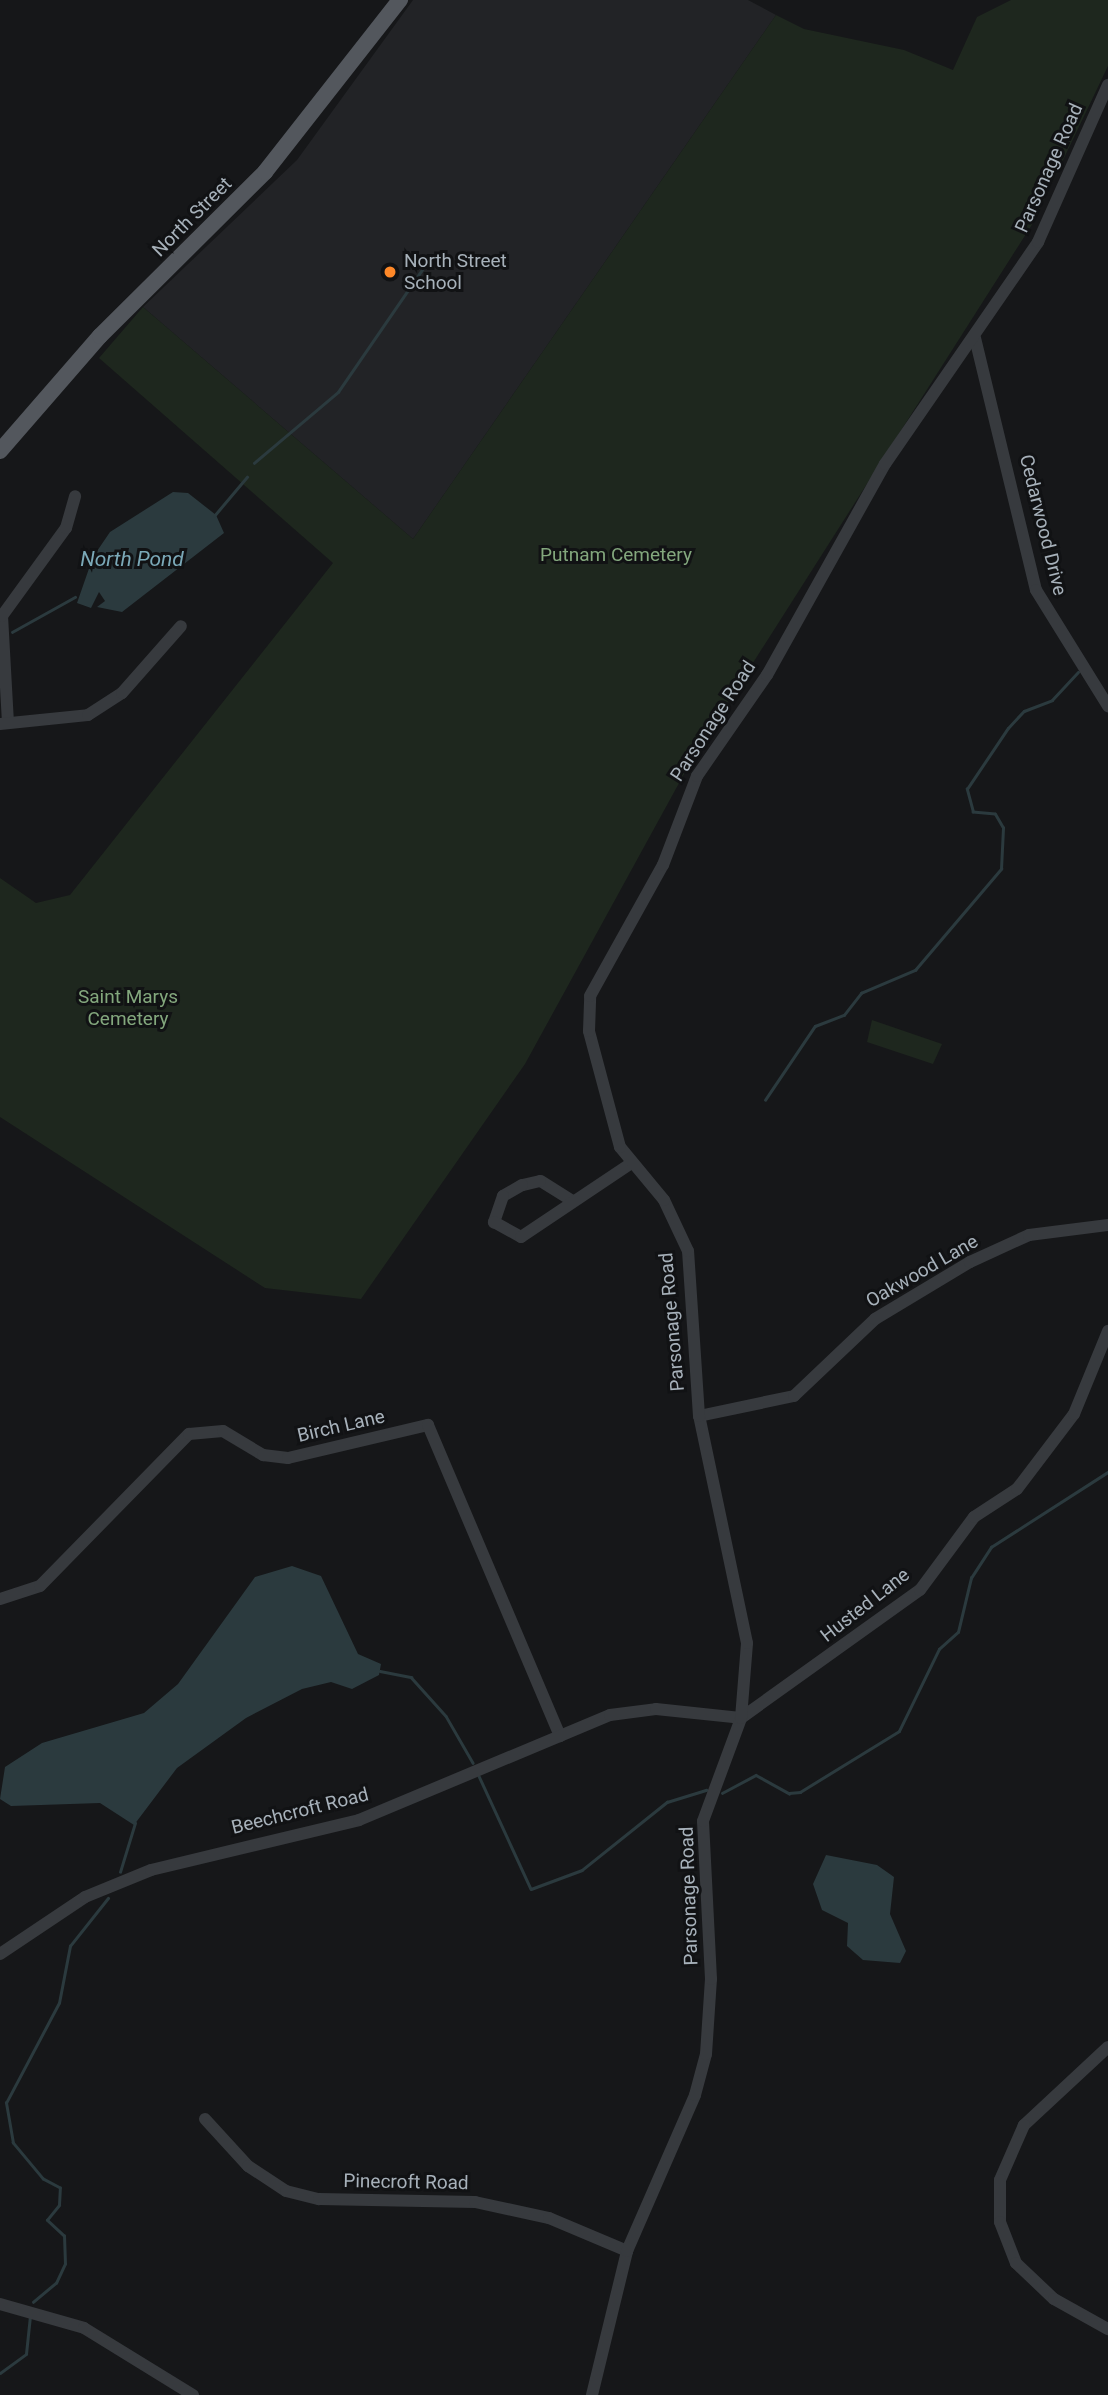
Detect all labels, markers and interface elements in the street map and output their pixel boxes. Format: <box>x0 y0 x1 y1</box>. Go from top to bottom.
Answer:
street label: Parsonage Road <box>1010 100 1088 236</box>
street label: North Street <box>148 173 236 261</box>
place label: North Street School <box>404 250 507 294</box>
marker: North Street School <box>382 264 398 280</box>
street label: Cedarwood Drive <box>1015 452 1071 598</box>
park label: Putnam Cemetery <box>540 544 692 566</box>
water label: North Pond <box>80 546 184 572</box>
street label: Parsonage Road <box>666 656 760 786</box>
park label: Saint Marys Cemetery <box>78 986 178 1030</box>
street label: Oakwood Lane <box>862 1230 982 1312</box>
street label: Parsonage Road <box>655 1252 689 1392</box>
street label: Birch Lane <box>295 1405 387 1447</box>
street label: Husted Lane <box>816 1563 914 1647</box>
street label: Beechcroft Road <box>229 1783 371 1839</box>
street label: Parsonage Road <box>675 1826 703 1966</box>
street label: Pinecroft Road <box>343 2170 469 2194</box>

